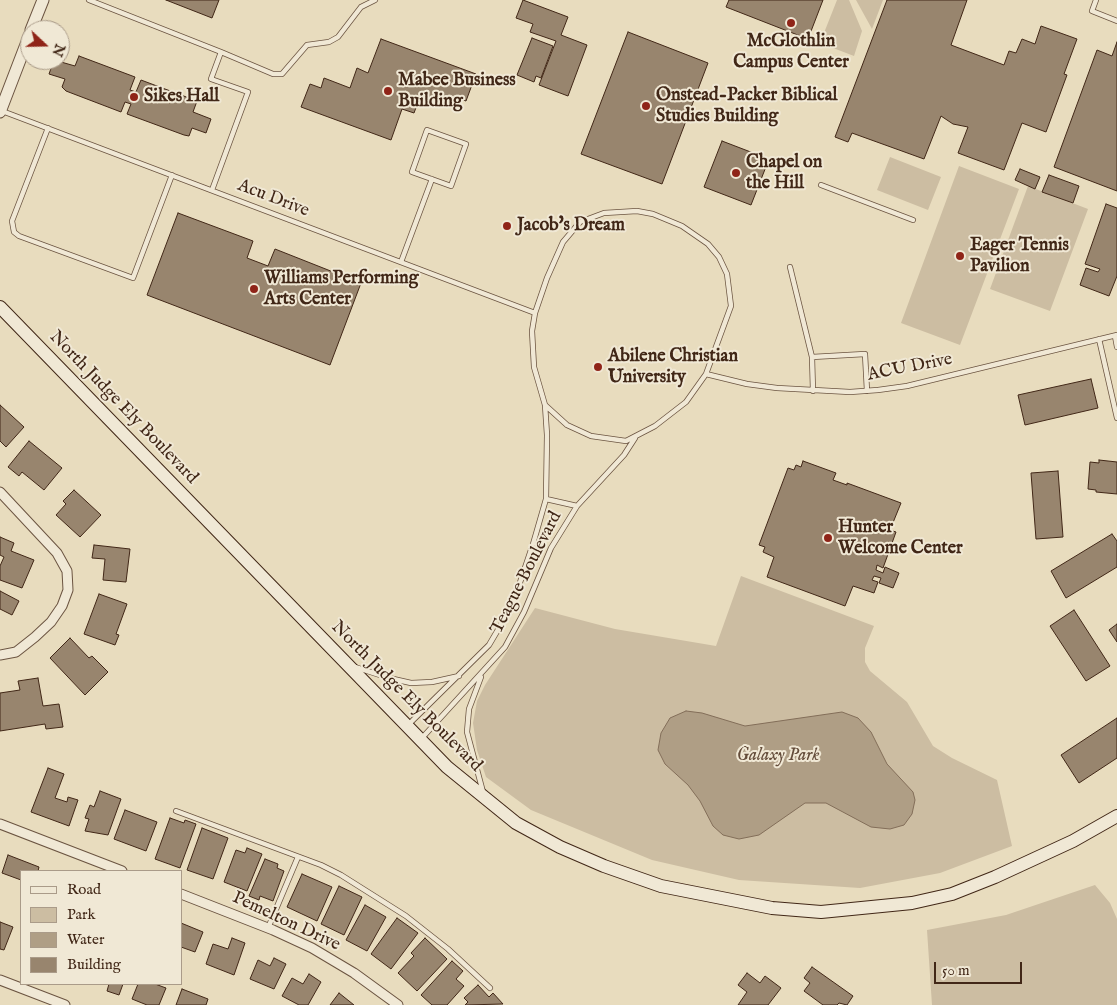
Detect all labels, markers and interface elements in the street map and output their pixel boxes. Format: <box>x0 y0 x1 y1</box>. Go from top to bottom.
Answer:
marker: McGlothlin Campus Center <box>785 17 797 29</box>
north arrow <box>20 20 70 70</box>
place label: McGlothlin Campus Center <box>733 31 849 74</box>
text: N <box>47 41 69 59</box>
place label: Mabee Business Building <box>398 70 516 112</box>
marker: Mabee Business Building <box>382 85 394 97</box>
place label: Onstead-Packer Biblical Studies Building <box>656 85 837 128</box>
place label: Sikes Hall <box>144 86 219 108</box>
marker: Sikes Hall <box>128 91 140 103</box>
marker: Onstead-Packer Biblical Studies Building <box>640 100 652 112</box>
place label: Chapel on the Hill <box>746 152 822 194</box>
marker: Chapel on the Hill <box>730 167 742 179</box>
street label: Acu Drive <box>234 175 312 223</box>
place label: Jacob's Dream <box>517 215 625 237</box>
marker: Jacob's Dream <box>501 220 513 232</box>
place label: Eager Tennis Pavilion <box>970 235 1069 278</box>
marker: Eager Tennis Pavilion <box>954 250 966 262</box>
place label: Williams Performing Arts Center <box>264 268 418 310</box>
marker: Williams Performing Arts Center <box>248 283 260 295</box>
street label: North Judge Ely Boulevard <box>44 327 202 489</box>
place label: Abilene Christian University <box>608 346 738 388</box>
street label: ACU Drive <box>866 349 954 387</box>
marker: Abilene Christian University <box>592 361 604 373</box>
street label: Teague Boulevard <box>487 508 567 638</box>
place label: Hunter Welcome Center <box>838 517 963 560</box>
marker: Hunter Welcome Center <box>822 532 834 544</box>
street label: North Judge Ely Boulevard <box>326 617 486 777</box>
park label: Galaxy Park <box>737 745 819 767</box>
legend <box>20 870 182 985</box>
text: Road <box>67 880 101 899</box>
street label: Pemelton Drive <box>229 888 343 956</box>
text: Park <box>67 905 96 924</box>
text: Water <box>67 930 104 949</box>
scale bar <box>937 952 1024 984</box>
text: Building <box>67 955 121 974</box>
text: 50 m <box>942 961 970 980</box>

